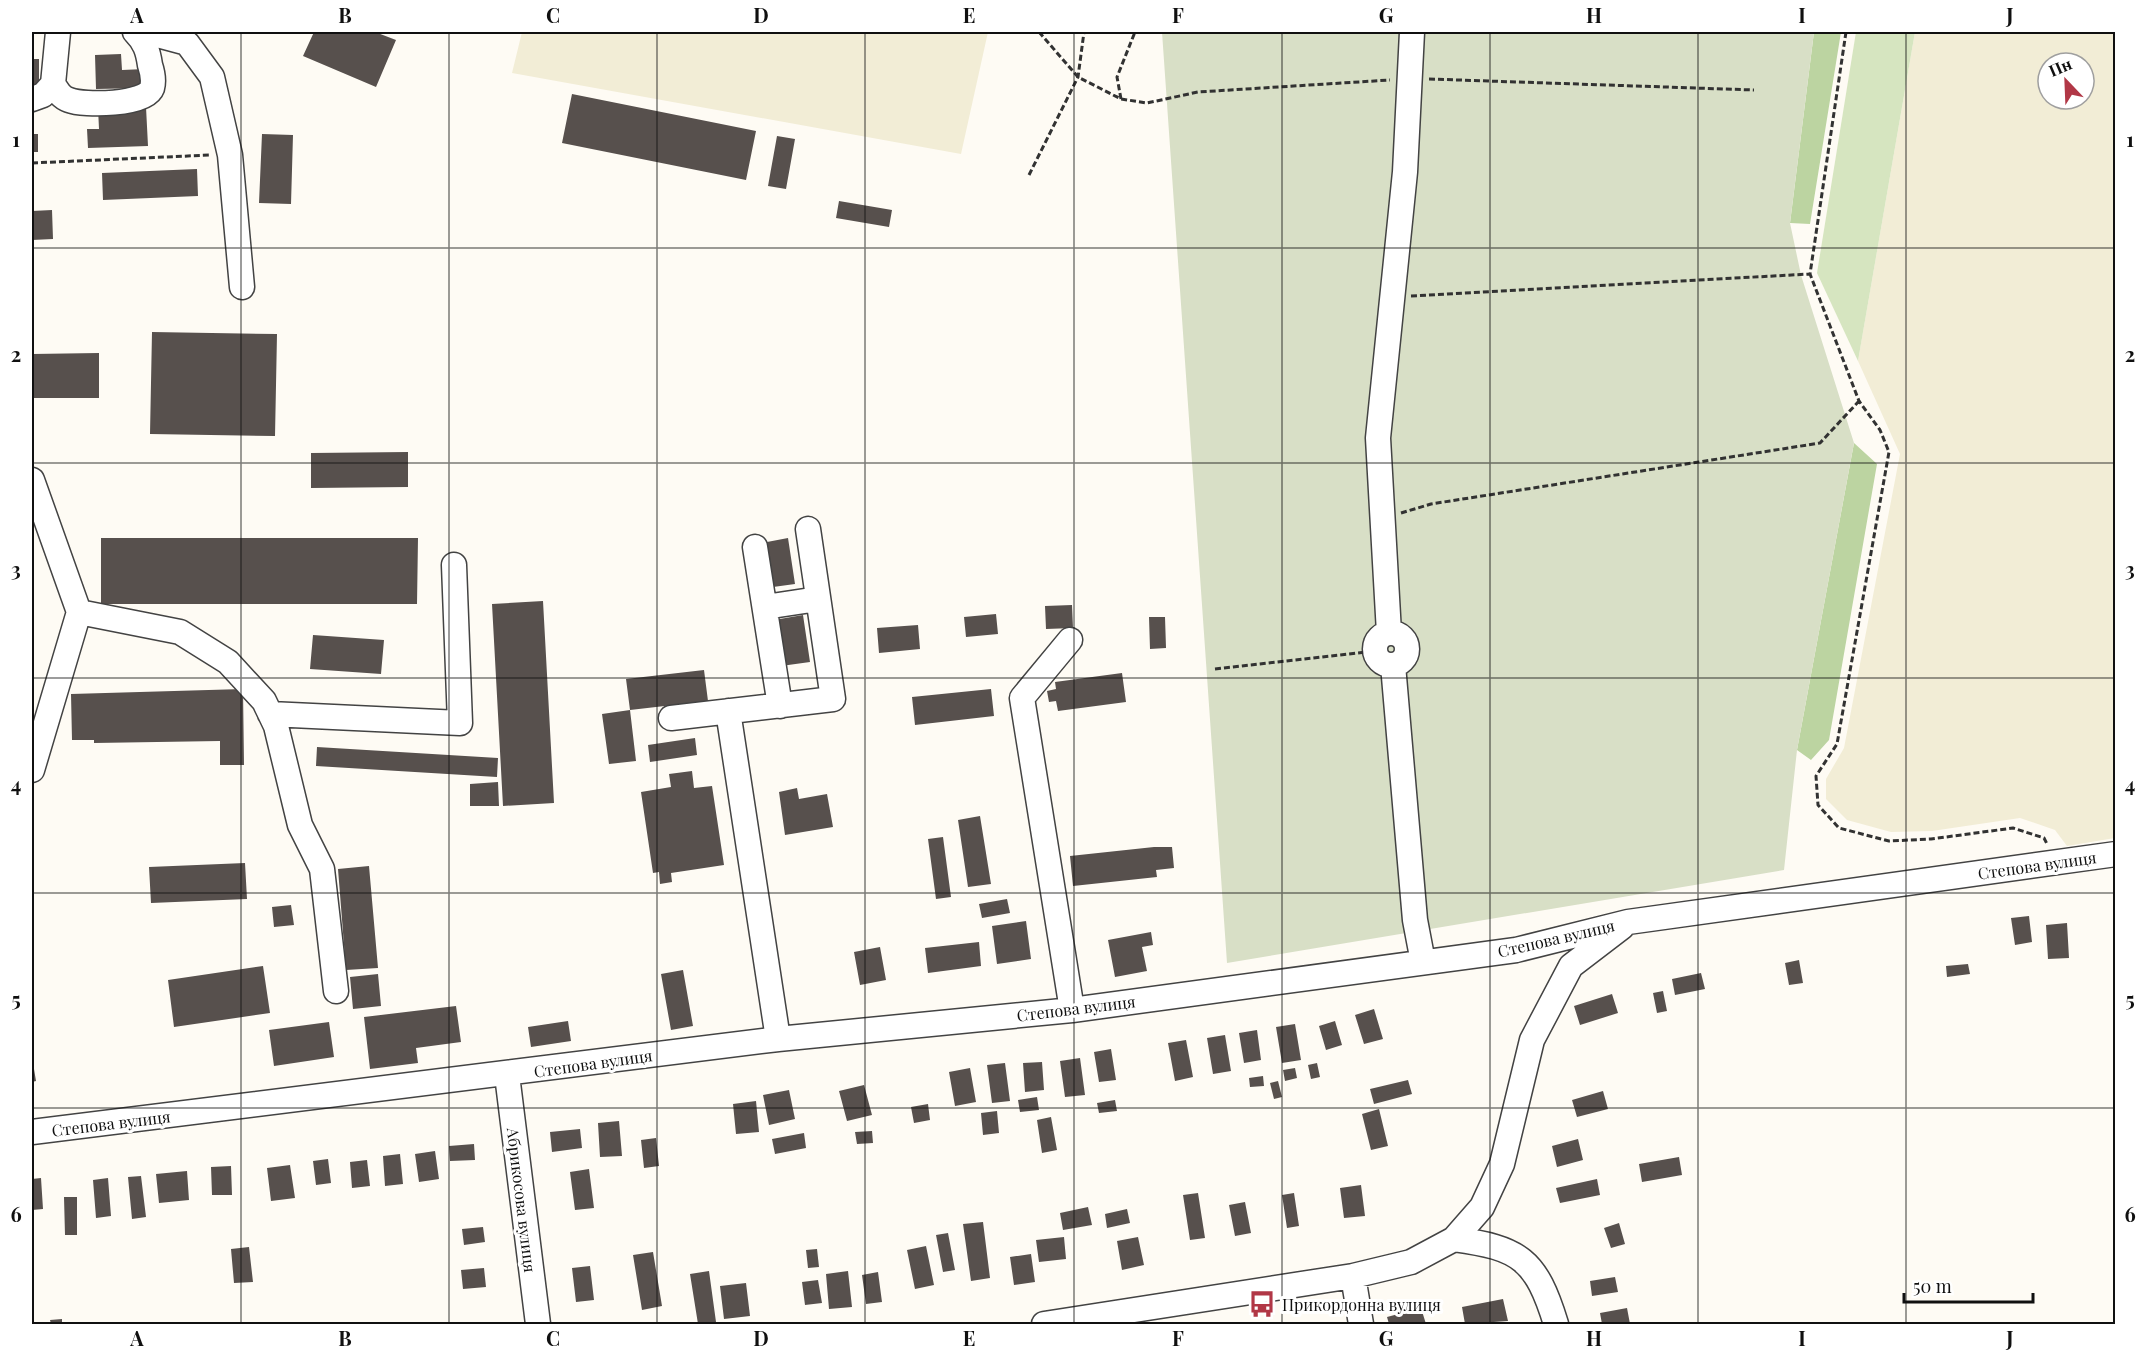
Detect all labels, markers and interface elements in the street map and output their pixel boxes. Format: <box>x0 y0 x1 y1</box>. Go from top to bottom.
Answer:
text: A <box>129 1 144 28</box>
text: B <box>338 1 352 28</box>
text: C <box>546 1 560 28</box>
text: D <box>753 1 769 28</box>
text: E <box>963 1 975 28</box>
text: F <box>1172 1 1184 28</box>
text: G <box>1379 1 1394 28</box>
text: H <box>1586 1 1602 28</box>
text: I <box>1798 1 1806 28</box>
text: J <box>2005 1 2014 28</box>
north arrow <box>2036 51 2096 111</box>
text: Пн <box>2045 53 2075 81</box>
text: 1 <box>12 125 20 152</box>
text: 1 <box>2126 125 2134 152</box>
text: 2 <box>11 340 21 367</box>
text: 2 <box>2125 340 2135 367</box>
text: 3 <box>11 555 21 582</box>
text: 3 <box>2125 555 2135 582</box>
text: 4 <box>11 770 21 797</box>
text: 4 <box>2125 770 2135 797</box>
street label: Степова вулиця <box>1976 846 2098 884</box>
street label: Степова вулиця <box>1495 914 1617 962</box>
text: 5 <box>11 985 21 1012</box>
text: 5 <box>2125 985 2135 1012</box>
street label: Степова вулиця <box>1015 990 1137 1026</box>
street label: Степова вулиця <box>532 1044 654 1082</box>
street label: Степова вулиця <box>50 1105 172 1141</box>
street label: Абрикосова вулиця <box>503 1126 541 1274</box>
text: 6 <box>10 1200 22 1227</box>
text: 6 <box>2124 1200 2136 1227</box>
scale bar <box>1904 1266 2033 1304</box>
text: 50 m <box>1913 1274 1952 1298</box>
bus stop icon: Прикордонна вулиця <box>1247 1289 1277 1319</box>
place label: Прикордонна вулиця <box>1282 1294 1441 1315</box>
text: A <box>129 1324 144 1351</box>
text: B <box>338 1324 352 1351</box>
text: C <box>546 1324 560 1351</box>
text: D <box>753 1324 769 1351</box>
text: E <box>963 1324 975 1351</box>
text: F <box>1172 1324 1184 1351</box>
text: G <box>1379 1324 1394 1351</box>
text: H <box>1586 1324 1602 1351</box>
text: I <box>1798 1324 1806 1351</box>
text: J <box>2005 1324 2014 1351</box>

